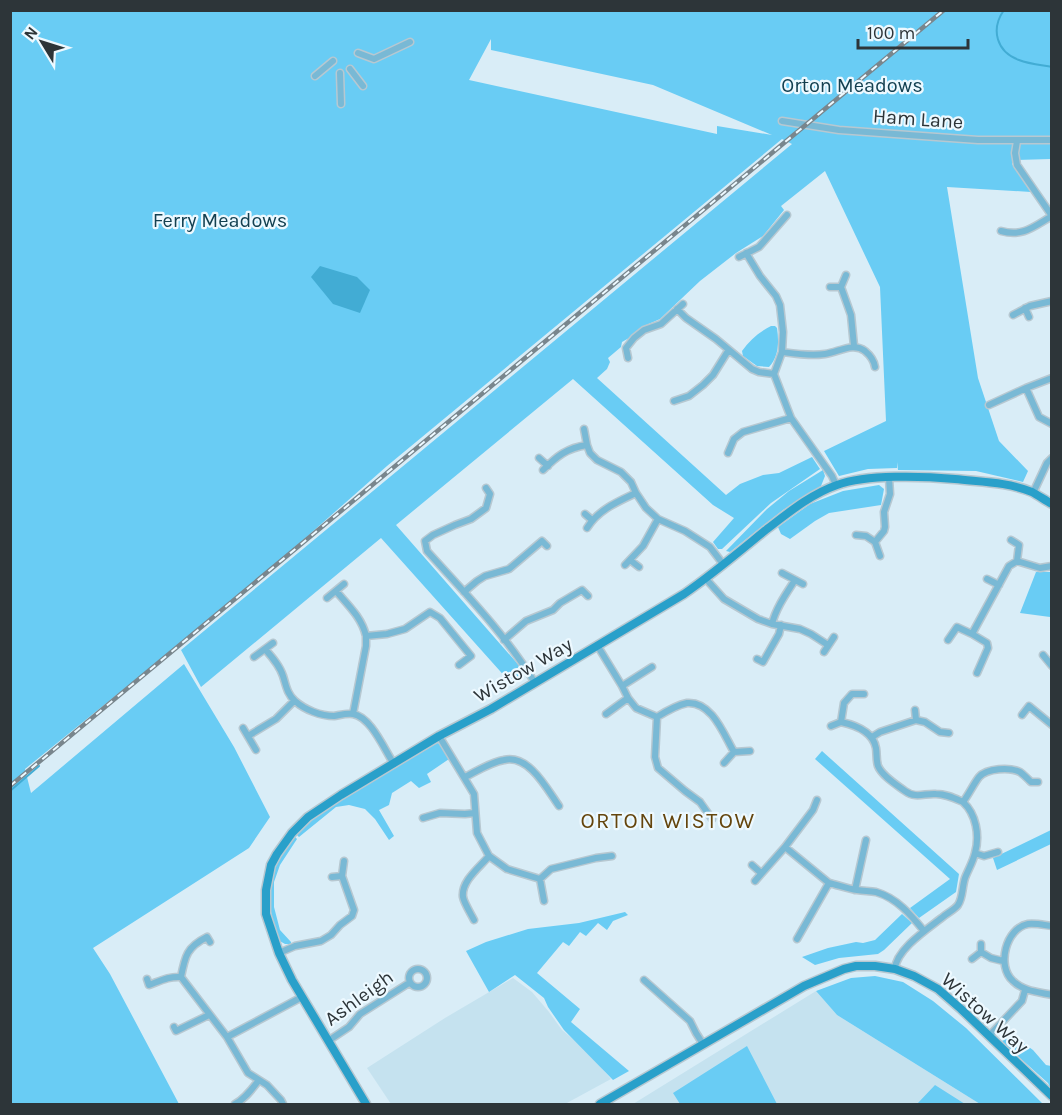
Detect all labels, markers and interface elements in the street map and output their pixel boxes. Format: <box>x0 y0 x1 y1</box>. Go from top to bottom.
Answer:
north arrow <box>12 12 72 72</box>
scale bar <box>858 12 968 50</box>
text: 100 m <box>867 22 915 44</box>
text: N <box>20 23 42 43</box>
park label: Orton Meadows <box>781 74 923 97</box>
street label: Ham Lane <box>872 104 964 134</box>
park label: Ferry Meadows <box>153 209 287 232</box>
street label: Wistow Way <box>470 633 576 707</box>
district label: ORTON WISTOW <box>580 808 756 834</box>
street label: Ashleigh <box>320 965 398 1031</box>
street label: Wistow Way <box>937 968 1033 1058</box>

